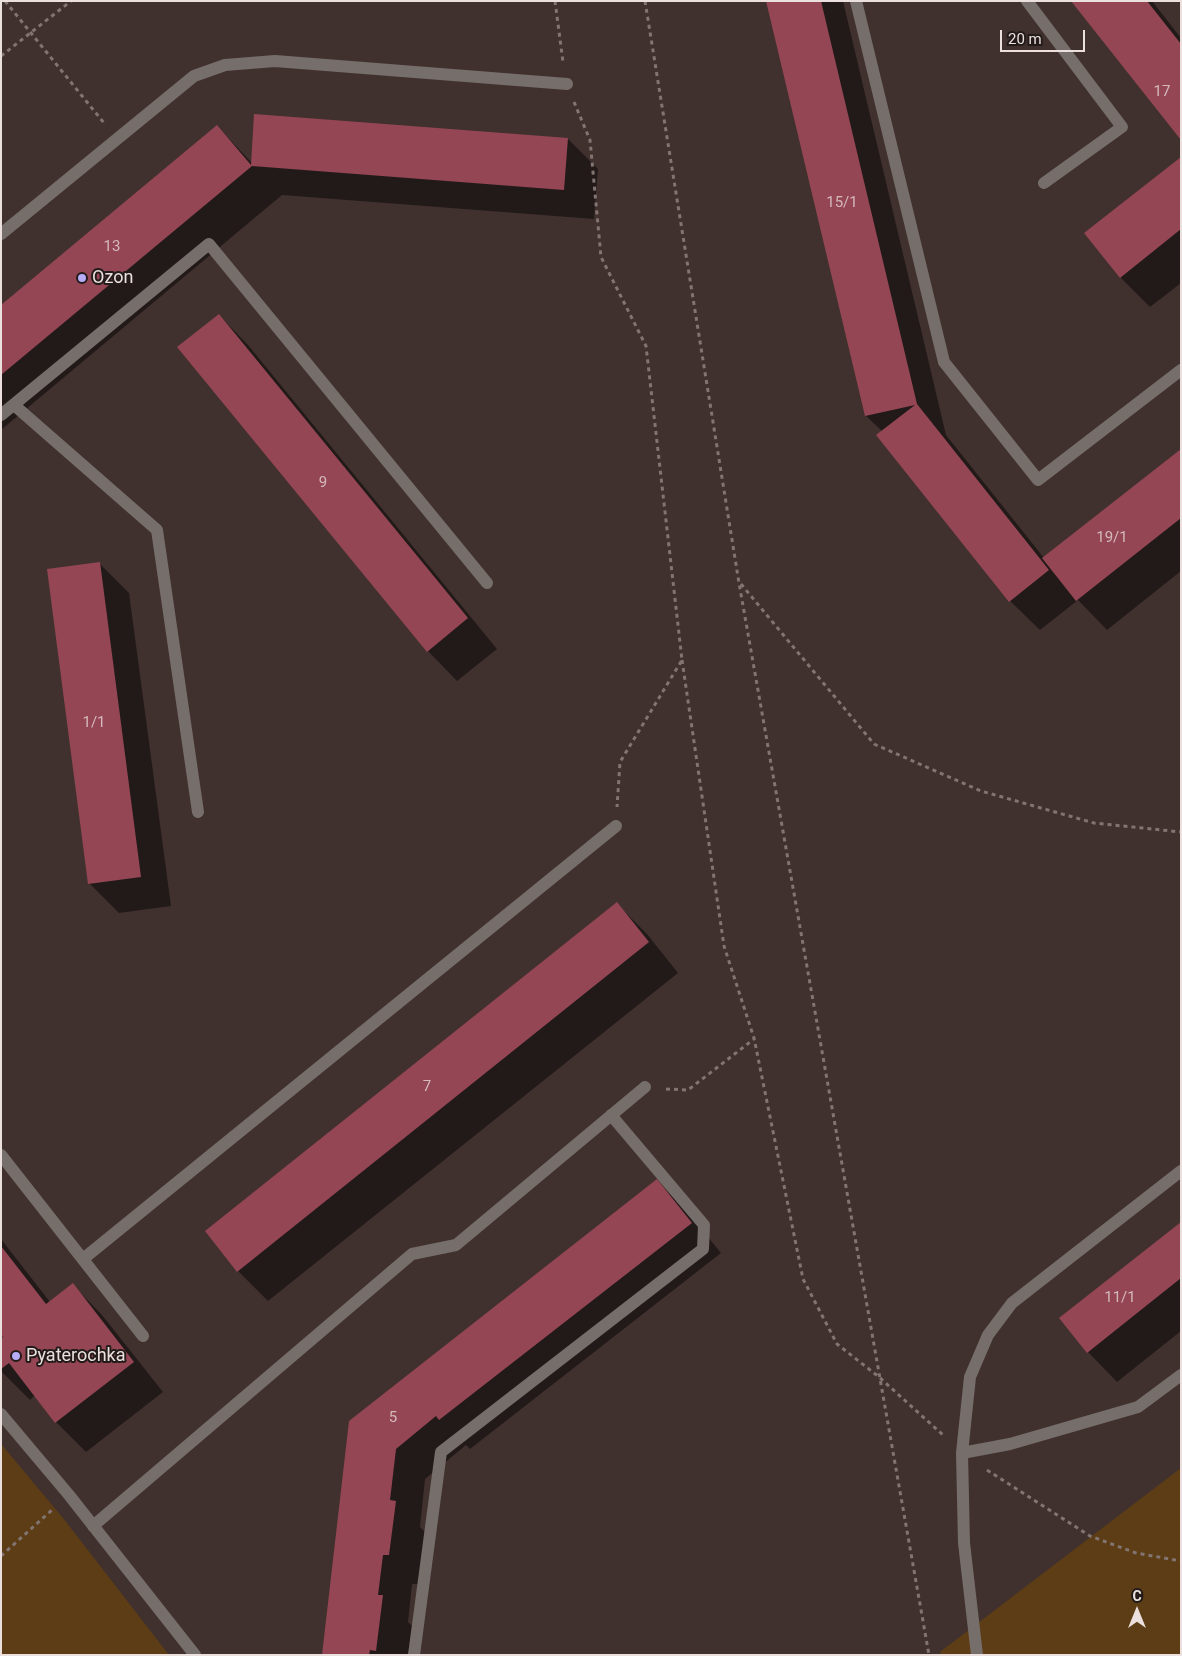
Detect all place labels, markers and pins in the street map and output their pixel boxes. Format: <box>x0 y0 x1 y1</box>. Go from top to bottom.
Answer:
place label: Ozon <box>92 267 133 289</box>
marker: Ozon <box>76 272 88 284</box>
place label: Pyaterochka <box>26 1345 126 1367</box>
marker: Pyaterochka <box>10 1350 22 1362</box>

